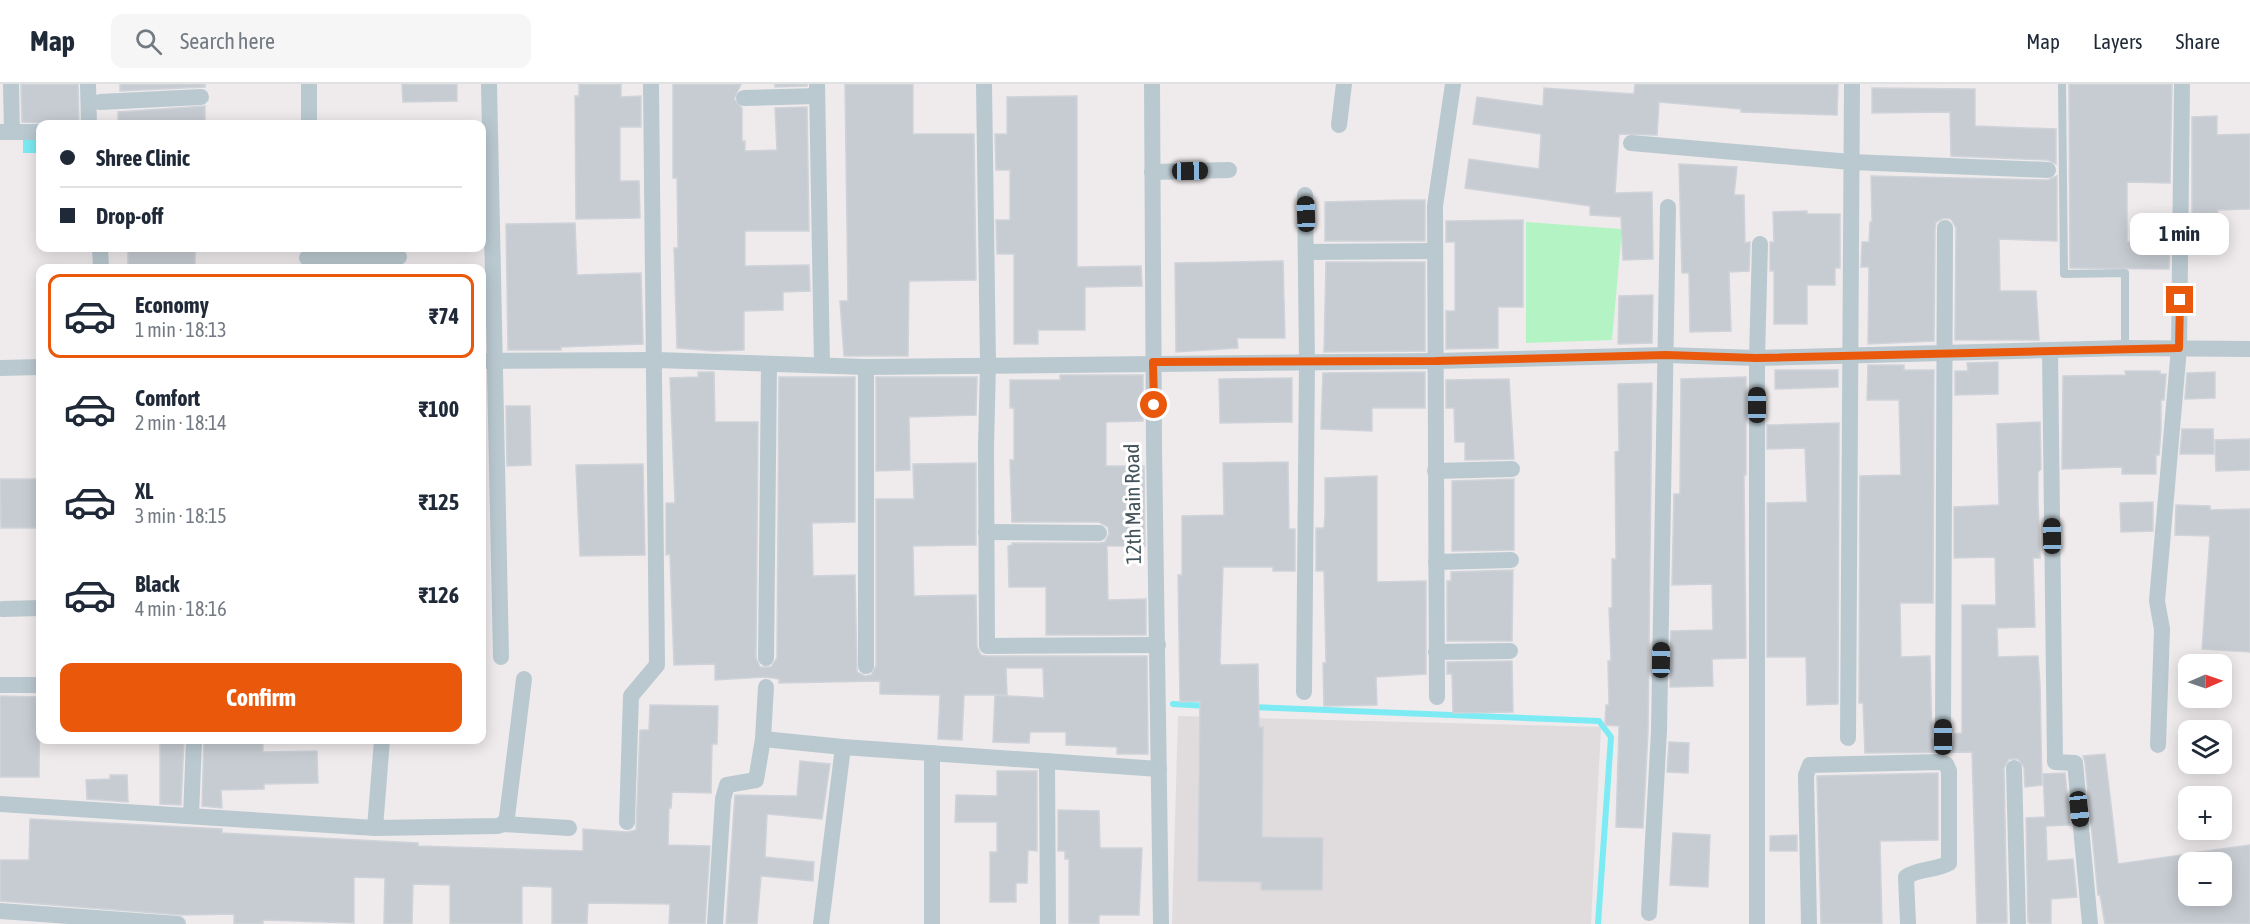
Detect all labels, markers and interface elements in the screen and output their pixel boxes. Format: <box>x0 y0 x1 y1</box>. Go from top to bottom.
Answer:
search box <box>111 14 531 68</box>
text: Map <box>30 25 75 57</box>
icon: search <box>132 25 165 58</box>
text: Search here <box>180 28 275 54</box>
text: Map <box>2026 29 2060 53</box>
text: Layers <box>2093 29 2143 53</box>
text: Share <box>2176 29 2220 53</box>
text: Shree Clinic <box>96 145 190 171</box>
car <box>1172 162 1208 180</box>
car <box>1296 196 1316 232</box>
text: Drop-off <box>96 203 163 229</box>
callout: 1 min <box>2130 213 2230 255</box>
text: 1 min <box>2159 222 2200 245</box>
route end <box>2166 286 2193 313</box>
icon: car <box>63 289 117 343</box>
text: Economy <box>135 292 209 318</box>
text: ₹74 <box>429 303 459 329</box>
text: 1 min · 18:13 <box>135 318 227 341</box>
icon: car <box>63 382 117 436</box>
text: Comfort <box>135 385 200 411</box>
car <box>1748 387 1766 423</box>
route start <box>1140 391 1167 418</box>
text: ₹100 <box>419 396 459 422</box>
text: 2 min · 18:14 <box>135 411 227 434</box>
street label: 12th Main Road <box>1119 443 1145 565</box>
icon: car <box>63 475 117 529</box>
text: XL <box>135 478 153 504</box>
text: ₹125 <box>419 489 459 515</box>
text: 3 min · 18:15 <box>135 504 227 527</box>
car <box>2043 518 2061 554</box>
icon: car <box>63 568 117 622</box>
text: Black <box>135 571 179 597</box>
text: ₹126 <box>419 582 459 608</box>
text: 4 min · 18:16 <box>135 597 227 620</box>
car <box>1652 642 1670 678</box>
north arrow <box>2178 654 2232 708</box>
map controls <box>2178 654 2232 906</box>
button: Confirm <box>60 663 462 732</box>
car <box>1934 719 1952 755</box>
button: layers <box>2178 720 2232 774</box>
button: + <box>2178 786 2232 840</box>
car <box>2068 790 2090 828</box>
button: − <box>2178 852 2232 906</box>

